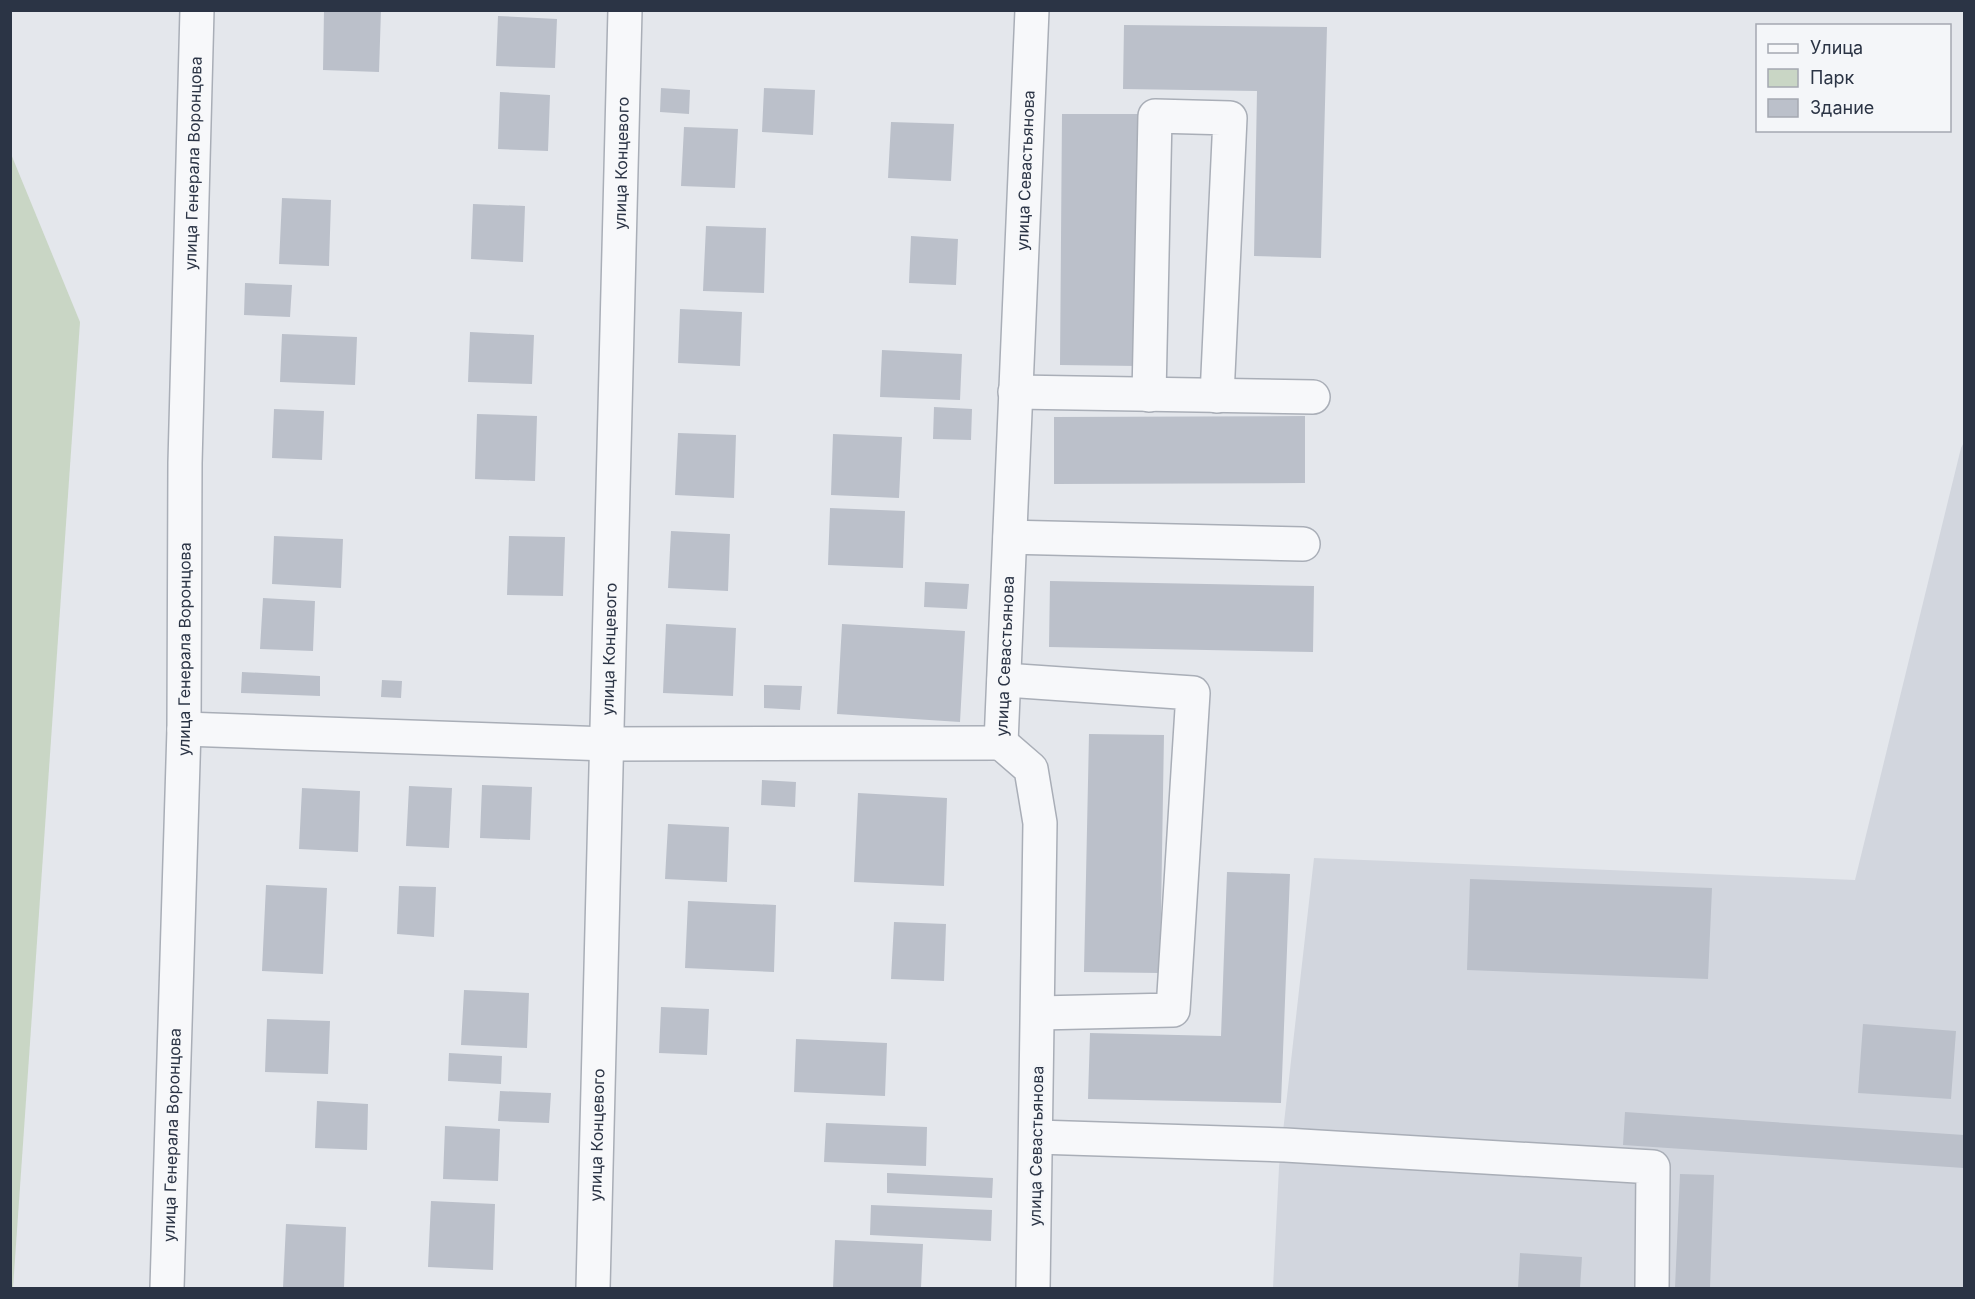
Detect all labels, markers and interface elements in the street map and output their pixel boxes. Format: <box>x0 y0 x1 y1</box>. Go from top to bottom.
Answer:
legend <box>1756 24 1951 132</box>
text: Улица <box>1810 37 1863 58</box>
street label: улица Генерала Воронцова <box>180 56 206 271</box>
text: Парк <box>1810 67 1855 88</box>
street label: улица Севастьянова <box>1012 90 1039 251</box>
street label: улица Концевого <box>609 97 633 230</box>
text: Здание <box>1810 97 1874 118</box>
street label: улица Генерала Воронцова <box>173 542 195 756</box>
street label: улица Севастьянова <box>991 575 1018 737</box>
street label: улица Концевого <box>597 582 621 716</box>
street label: улица Генерала Воронцова <box>158 1028 185 1242</box>
street label: улица Севастьянова <box>1025 1065 1047 1227</box>
street label: улица Концевого <box>585 1068 608 1202</box>

